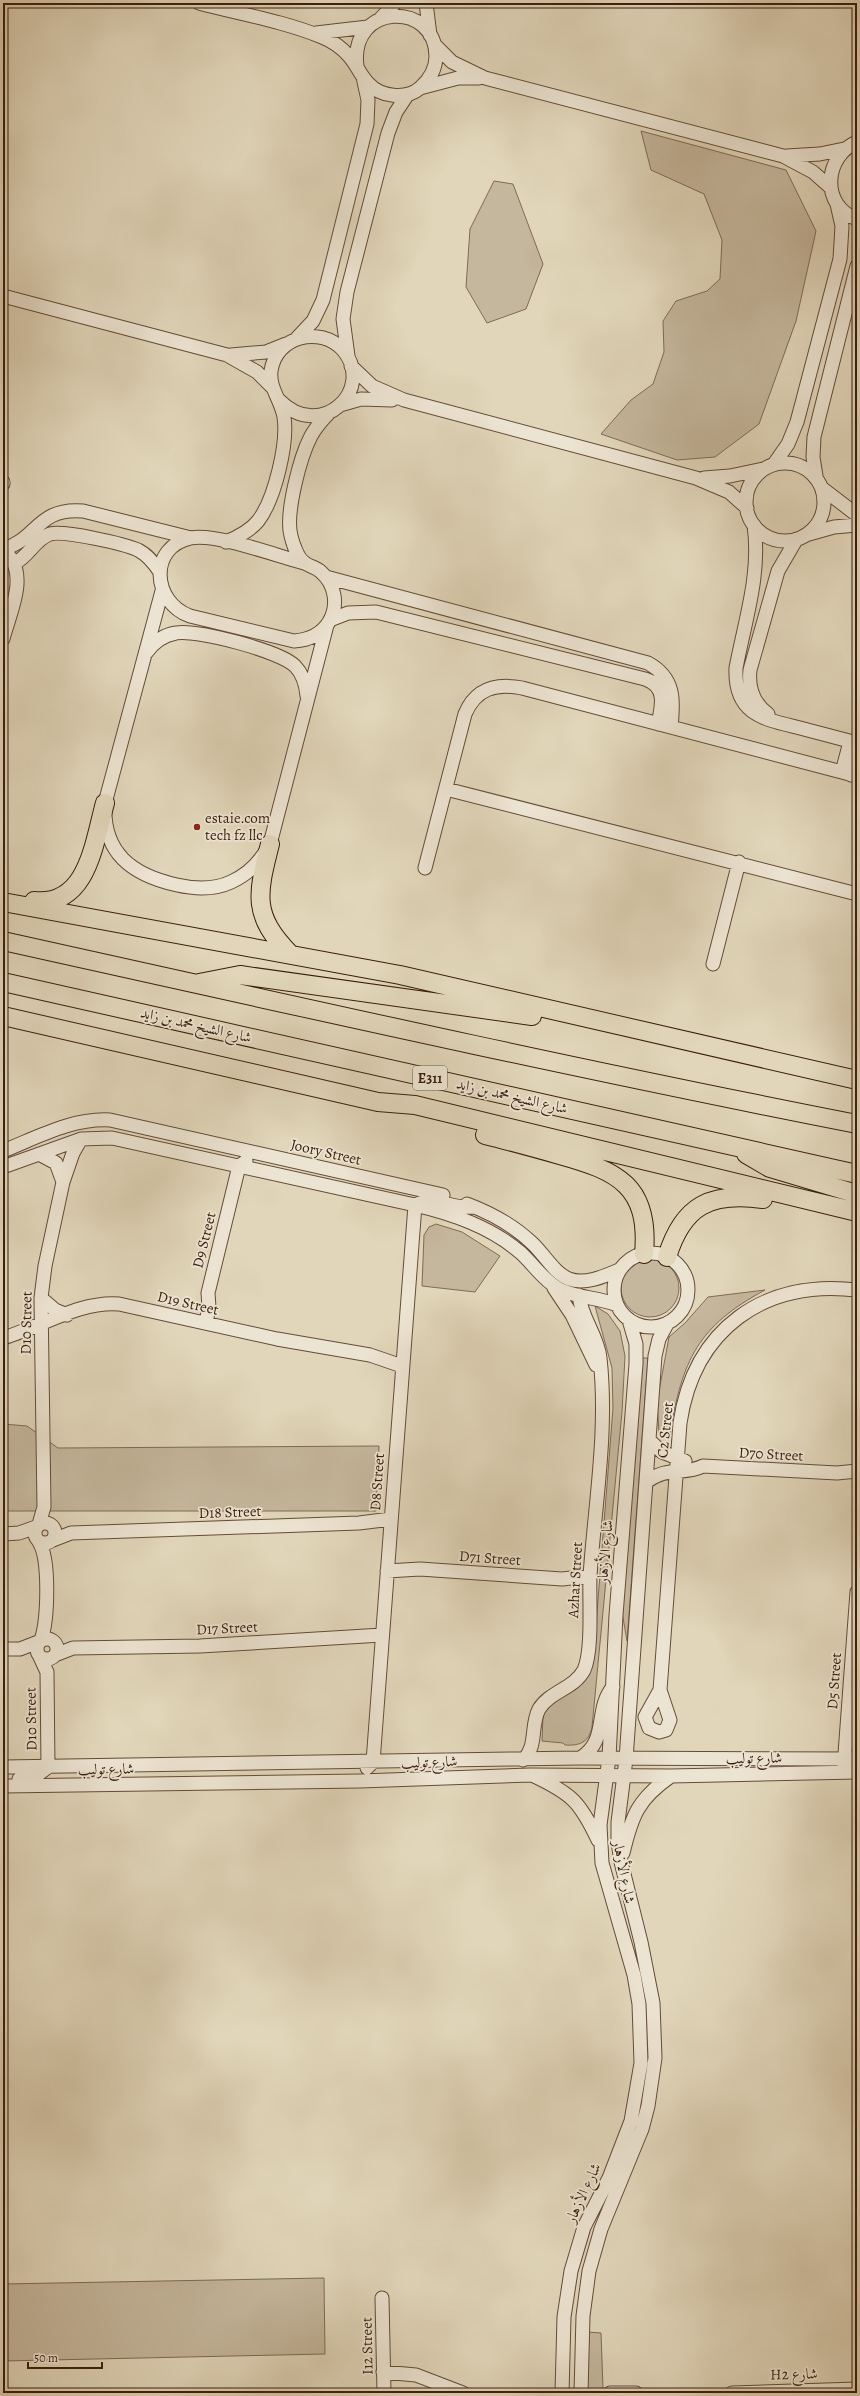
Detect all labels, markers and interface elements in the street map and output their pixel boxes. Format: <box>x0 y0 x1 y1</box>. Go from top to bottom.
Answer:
place label: estaie.com tech fz llc <box>205 808 271 845</box>
marker: estaie.com tech fz llc <box>192 822 202 832</box>
street label: شارع الشيخ محمد بن زايد <box>137 1002 254 1051</box>
road number: E311 <box>413 1066 447 1090</box>
street label: شارع الشيخ محمد بن زايد <box>453 1073 570 1122</box>
street label: Joory Street <box>289 1134 363 1170</box>
street label: D9 Street <box>187 1210 221 1270</box>
street label: D19 Street <box>155 1286 221 1320</box>
street label: D10 Street <box>15 1291 37 1355</box>
street label: C2 Street <box>652 1401 678 1459</box>
street label: D70 Street <box>738 1442 804 1466</box>
street label: D8 Street <box>365 1452 389 1511</box>
street label: D18 Street <box>198 1501 262 1523</box>
street label: شارع الأزهار <box>591 1519 621 1587</box>
street label: Azhar Street <box>563 1541 587 1620</box>
street label: D71 Street <box>458 1546 522 1570</box>
street label: D17 Street <box>196 1616 258 1640</box>
street label: D5 Street <box>822 1652 846 1710</box>
street label: D10 Street <box>20 1687 42 1751</box>
street label: شارع توليب <box>726 1748 783 1771</box>
street label: شارع توليب <box>400 1751 458 1776</box>
street label: شارع توليب <box>78 1759 135 1782</box>
street label: شارع الأزهار <box>605 1836 641 1906</box>
street label: شارع الأزهار <box>559 2159 608 2229</box>
street label: I12 Street <box>356 2317 378 2375</box>
scale bar <box>28 2344 102 2370</box>
text: 50 m <box>34 2350 58 2366</box>
street label: H2 شارع <box>770 2364 818 2387</box>

